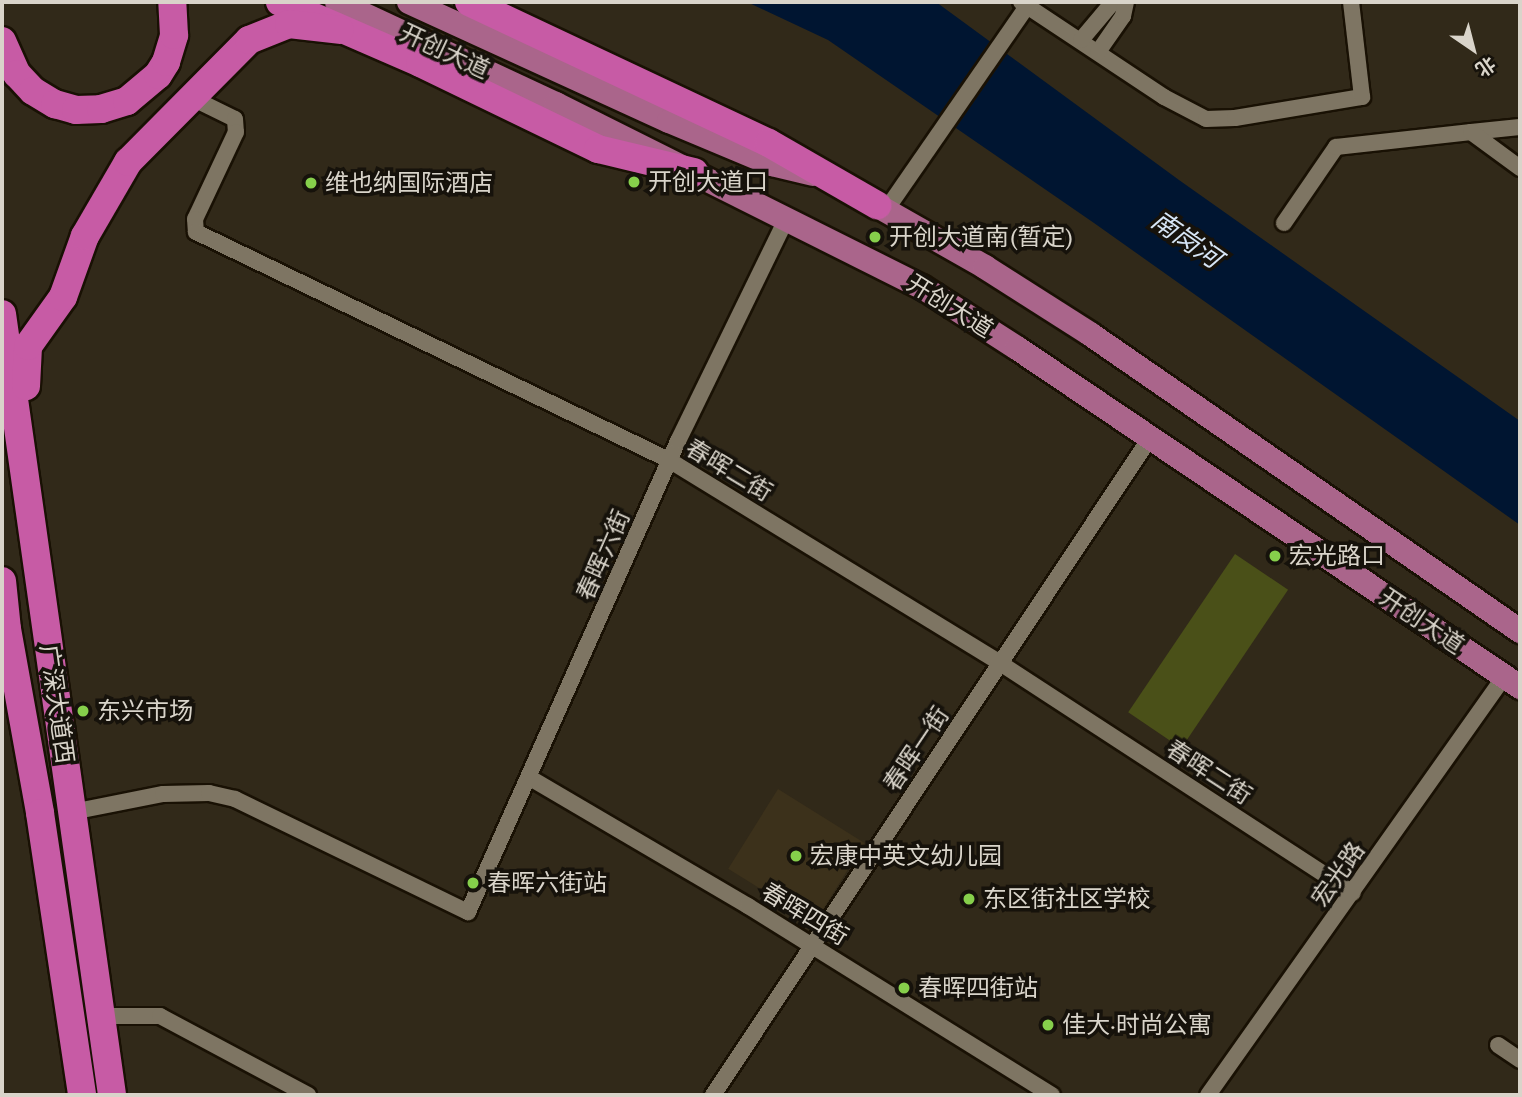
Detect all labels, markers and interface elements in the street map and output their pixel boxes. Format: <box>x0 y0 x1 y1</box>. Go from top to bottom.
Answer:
north arrow <box>1438 14 1508 84</box>
street label: 开创大道 <box>395 18 495 84</box>
text: 北 <box>1472 53 1499 81</box>
place label: 开创大道口 <box>648 168 768 196</box>
place label: 维也纳国际酒店 <box>325 169 493 197</box>
marker: 开创大道口 <box>626 174 642 190</box>
marker: 维也纳国际酒店 <box>303 175 319 191</box>
water label: 南岗河 <box>1145 205 1227 275</box>
place label: 开创大道南(暂定) <box>889 223 1074 251</box>
marker: 开创大道南(暂定) <box>867 229 883 245</box>
street label: 开创大道 <box>902 268 998 344</box>
street label: 春晖二街 <box>680 433 778 507</box>
street label: 春晖六街 <box>570 505 636 605</box>
place label: 宏光路口 <box>1289 542 1385 570</box>
marker: 宏光路口 <box>1267 548 1283 564</box>
street label: 开创大道 <box>1374 582 1470 660</box>
street label: 广深大道西 <box>34 643 80 765</box>
place label: 东兴市场 <box>97 697 193 725</box>
street label: 春晖一街 <box>877 701 955 797</box>
marker: 东兴市场 <box>75 703 91 719</box>
street label: 春晖二街 <box>1161 734 1257 810</box>
street label: 宏光路 <box>1306 836 1370 912</box>
place label: 宏康中英文幼儿园 <box>810 842 1002 870</box>
marker: 宏康中英文幼儿园 <box>788 848 804 864</box>
place label: 春晖六街站 <box>487 869 607 897</box>
marker: 春晖六街站 <box>465 875 481 891</box>
street label: 春晖四街 <box>756 877 854 951</box>
place label: 东区街社区学校 <box>983 885 1151 913</box>
marker: 东区街社区学校 <box>961 891 977 907</box>
place label: 春晖四街站 <box>918 974 1038 1002</box>
marker: 春晖四街站 <box>896 980 912 996</box>
place label: 佳大·时尚公寓 <box>1062 1011 1212 1039</box>
marker: 佳大·时尚公寓 <box>1040 1017 1056 1033</box>

